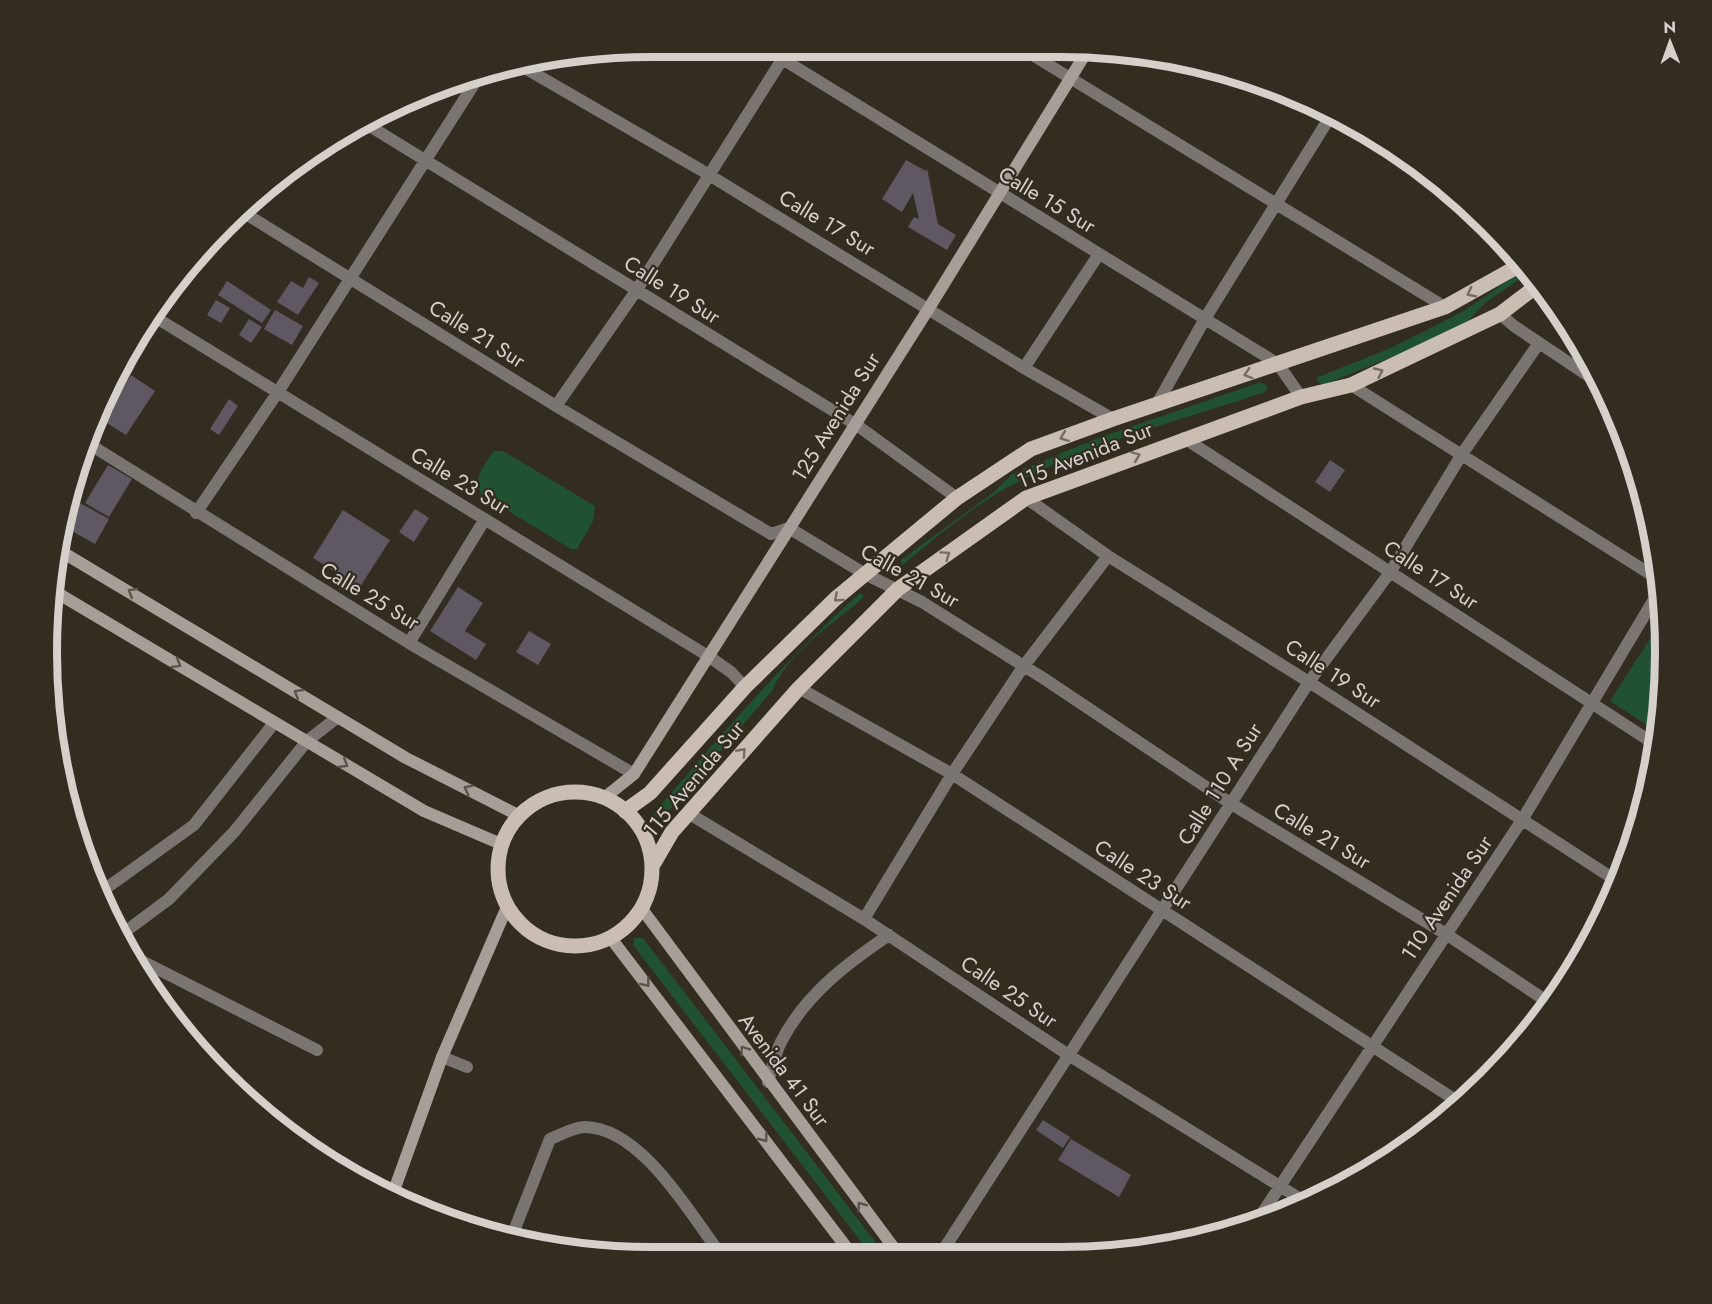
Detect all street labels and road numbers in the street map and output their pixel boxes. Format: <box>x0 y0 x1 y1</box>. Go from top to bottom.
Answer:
street label: Calle 15 Sur <box>993 159 1102 241</box>
street label: Calle 17 Sur <box>773 182 882 264</box>
street label: Calle 19 Sur <box>618 248 727 332</box>
street label: Calle 21 Sur <box>423 292 532 376</box>
street label: 125 Avenida Sur <box>784 346 888 487</box>
street label: 115 Avenida Sur <box>1013 414 1158 496</box>
street label: Calle 23 Sur <box>405 440 516 523</box>
street label: Calle 17 Sur <box>1378 533 1485 617</box>
street label: Calle 21 Sur <box>855 537 965 616</box>
street label: Calle 25 Sur <box>315 555 426 638</box>
street label: Calle 19 Sur <box>1279 632 1387 717</box>
street label: 115 Avenida Sur <box>636 714 752 844</box>
street label: Calle 110 A Sur <box>1170 716 1270 851</box>
street label: Calle 21 Sur <box>1268 795 1377 877</box>
street label: 110 Avenida Sur <box>1394 829 1500 966</box>
street label: Calle 23 Sur <box>1088 832 1198 918</box>
street label: Calle 25 Sur <box>955 949 1064 1036</box>
street label: Avenida 41 Sur <box>731 1007 837 1134</box>

